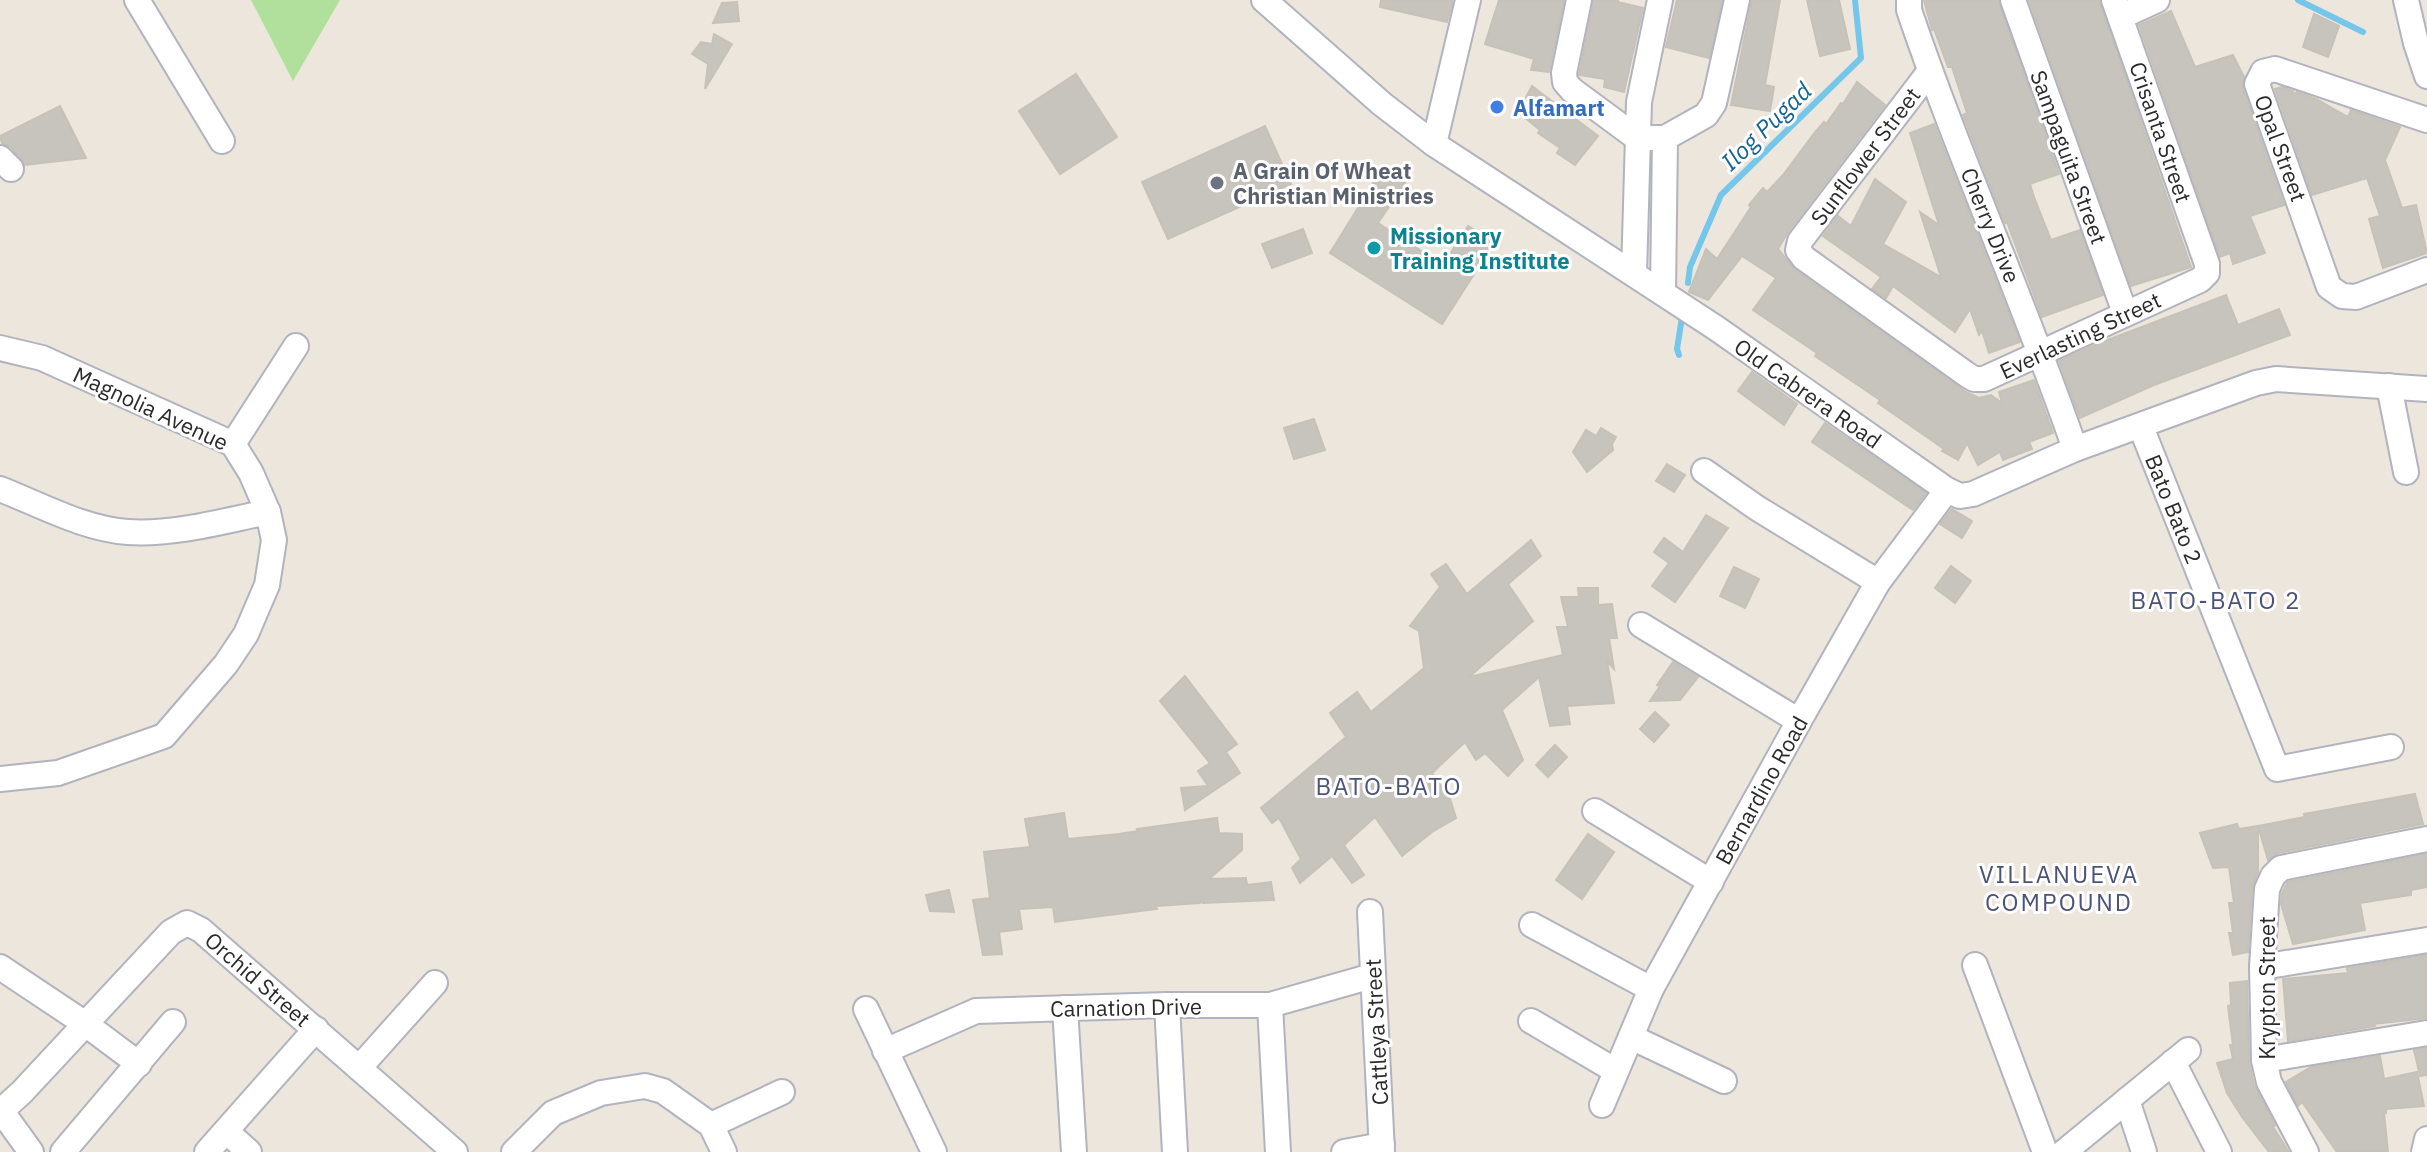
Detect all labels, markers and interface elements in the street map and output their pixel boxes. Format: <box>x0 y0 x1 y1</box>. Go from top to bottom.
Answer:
street label: Crisanta Street <box>2123 58 2199 206</box>
street label: Sampaguita Street <box>2024 66 2114 248</box>
water label: Ilog Pugad <box>1714 75 1818 177</box>
street label: Sunflower Street <box>1804 81 1926 231</box>
street label: Opal Street <box>2248 91 2314 205</box>
place label: Alfamart <box>1513 93 1605 122</box>
marker: Alfamart <box>1488 98 1506 116</box>
place label: A Grain Of Wheat Christian Ministries <box>1233 156 1434 210</box>
street label: Cherry Drive <box>1955 163 2027 287</box>
marker: A Grain Of Wheat Christian Ministries <box>1208 174 1226 192</box>
place label: Missionary Training Institute <box>1390 221 1570 275</box>
marker: Missionary Training Institute <box>1365 239 1383 257</box>
street label: Everlasting Street <box>1995 285 2165 385</box>
street label: Old Cabrera Road <box>1729 331 1887 455</box>
street label: Magnolia Avenue <box>69 359 233 457</box>
street label: Bato Bato 2 <box>2139 450 2209 568</box>
district label: BATO-BATO 2 <box>2131 584 2302 616</box>
street label: Bernardino Road <box>1708 711 1814 869</box>
district label: BATO-BATO <box>1316 770 1462 802</box>
district label: VILLANUEVA COMPOUND <box>1979 858 2139 918</box>
street label: Krypton Street <box>2252 916 2281 1060</box>
street label: Orchid Street <box>199 925 317 1033</box>
street label: Cattleya Street <box>1358 958 1394 1106</box>
street label: Carnation Drive <box>1050 991 1202 1023</box>

